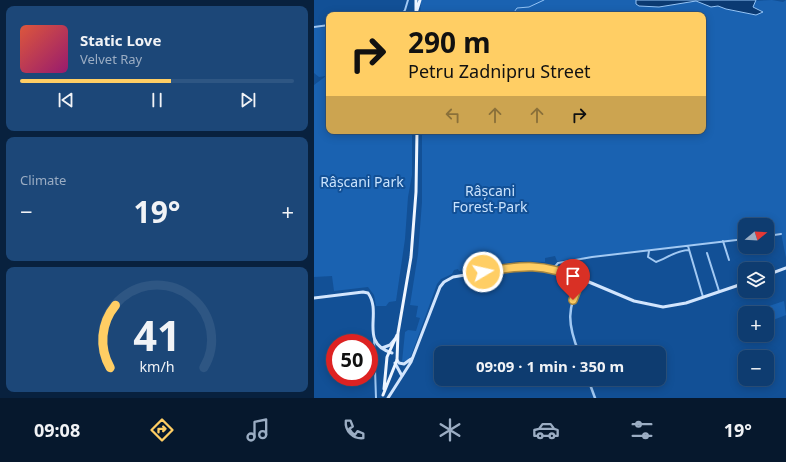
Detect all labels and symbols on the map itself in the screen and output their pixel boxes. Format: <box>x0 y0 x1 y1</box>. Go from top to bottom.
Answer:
park label: Râșcani Park <box>320 172 404 191</box>
park label: Râșcani Forest-Park <box>453 181 528 216</box>
north arrow <box>738 218 774 254</box>
position arrow <box>462 251 504 293</box>
pin <box>556 259 590 300</box>
speed limit sign: 50 <box>326 334 378 386</box>

